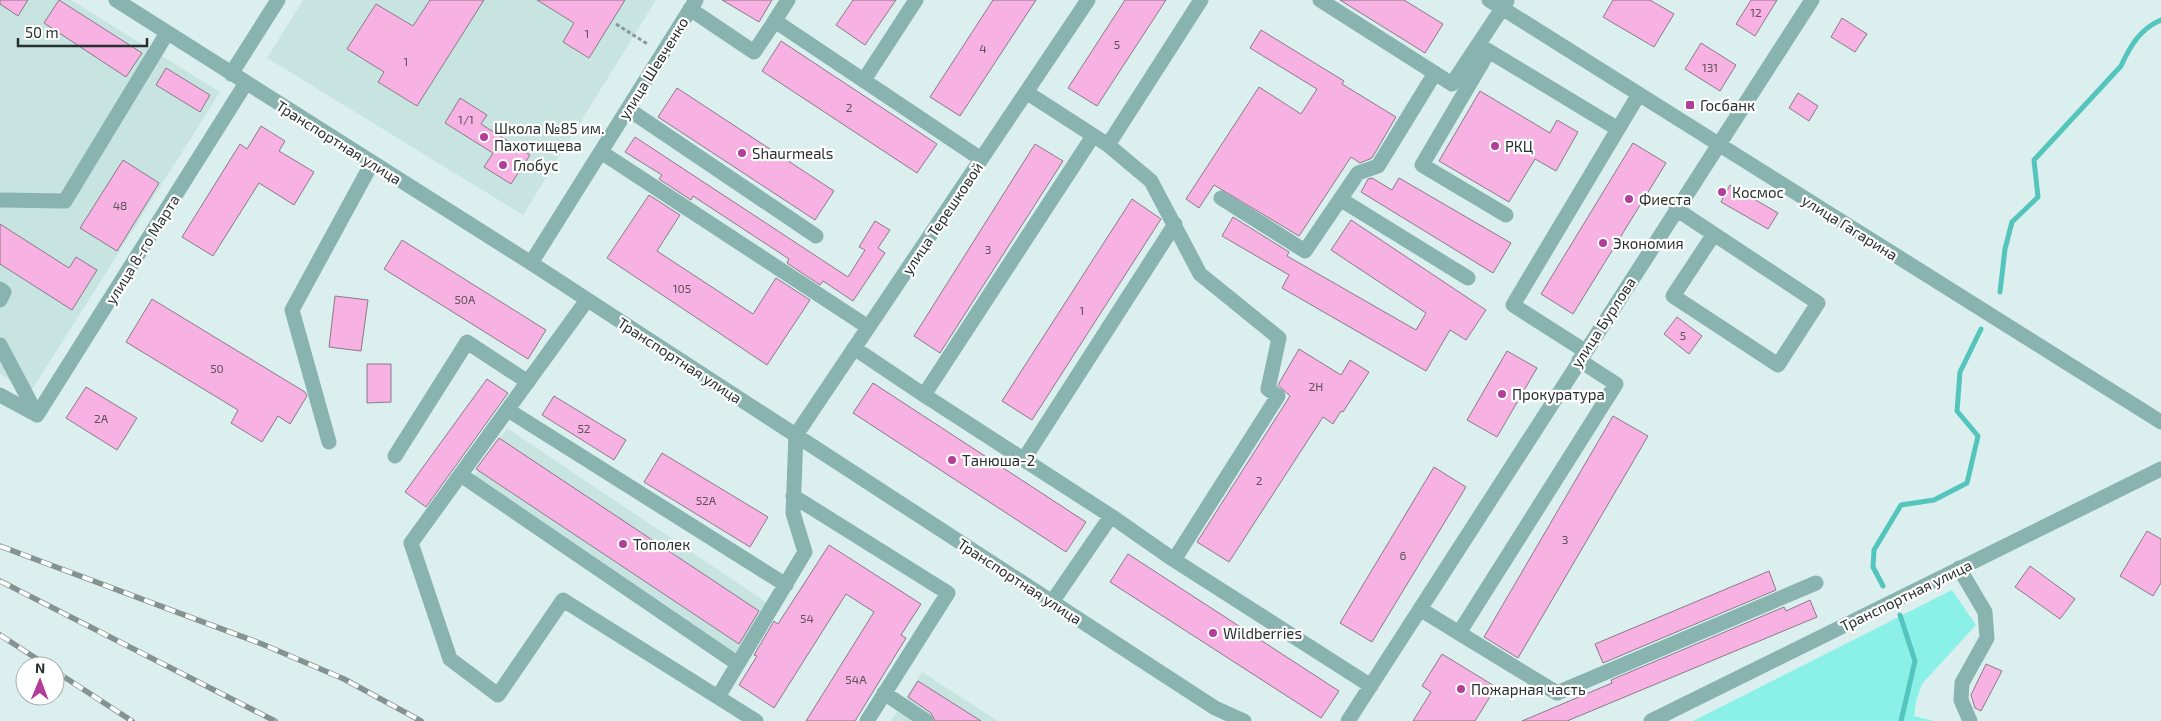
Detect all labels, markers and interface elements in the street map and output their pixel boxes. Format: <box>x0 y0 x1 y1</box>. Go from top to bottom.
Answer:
house number: 12 <box>1750 5 1762 19</box>
street label: улица Шевченко <box>614 14 692 123</box>
scale bar <box>18 15 146 47</box>
text: 50 m <box>25 23 59 41</box>
house number: 1 <box>585 26 589 40</box>
house number: 5 <box>1114 37 1120 51</box>
house number: 4 <box>979 41 987 55</box>
house number: 1 <box>404 54 408 68</box>
house number: 131 <box>1702 60 1718 74</box>
street label: Транспортная улица <box>273 96 405 189</box>
place label: Госбанк <box>1700 96 1755 114</box>
marker: Госбанк <box>1684 99 1696 111</box>
house number: 2 <box>846 100 853 114</box>
house number: 1/1 <box>458 112 474 126</box>
place label: Школа №85 им. Пахотищева <box>494 119 604 154</box>
marker: Школа №85 им. Пахотищева <box>478 131 490 143</box>
place label: РКЦ <box>1505 137 1533 155</box>
marker: РКЦ <box>1489 140 1501 152</box>
place label: Shaurmeals <box>752 144 833 162</box>
marker: Shaurmeals <box>736 147 748 159</box>
place label: Глобус <box>513 156 559 175</box>
street label: улица Терешковой <box>898 158 987 278</box>
marker: Глобус <box>497 159 509 171</box>
place label: Космос <box>1732 183 1784 201</box>
marker: Космос <box>1716 186 1728 198</box>
place label: Фиеста <box>1639 190 1691 208</box>
street label: улица Гагарина <box>1798 190 1901 264</box>
street label: улица 8-го Марта <box>101 191 184 308</box>
marker: Фиеста <box>1623 193 1635 205</box>
house number: 48 <box>113 198 127 212</box>
place label: Экономия <box>1613 234 1684 252</box>
marker: Экономия <box>1597 237 1609 249</box>
house number: 3 <box>985 242 991 256</box>
street label: улица Бурлова <box>1567 273 1640 371</box>
house number: 105 <box>673 281 691 295</box>
house number: 50А <box>454 292 476 306</box>
house number: 1 <box>1080 303 1084 317</box>
street label: Транспортная улица <box>614 313 745 408</box>
house number: 5 <box>1680 328 1686 342</box>
house number: 50 <box>210 361 224 375</box>
house number: 2Н <box>1309 379 1323 393</box>
place label: Прокуратура <box>1512 385 1605 404</box>
marker: Прокуратура <box>1496 388 1508 400</box>
house number: 2А <box>94 411 109 425</box>
house number: 52 <box>577 421 591 435</box>
place label: Танюша-2 <box>962 451 1035 469</box>
marker: Танюша-2 <box>946 454 958 466</box>
house number: 2 <box>1256 473 1263 487</box>
house number: 52А <box>696 493 717 507</box>
house number: 3 <box>1562 532 1568 546</box>
street label: Транспортная улица <box>954 534 1085 629</box>
place label: Тополек <box>633 535 690 553</box>
marker: Тополек <box>617 538 629 550</box>
house number: 6 <box>1400 548 1407 562</box>
street label: Транспортная улица <box>1837 555 1975 636</box>
house number: 54 <box>800 611 814 625</box>
place label: Wildberries <box>1223 624 1302 642</box>
marker: Wildberries <box>1207 627 1219 639</box>
north arrow <box>15 656 65 706</box>
text: N <box>35 659 45 676</box>
house number: 54А <box>845 672 867 686</box>
place label: Пожарная часть <box>1471 680 1586 698</box>
marker: Пожарная часть <box>1455 683 1467 695</box>

